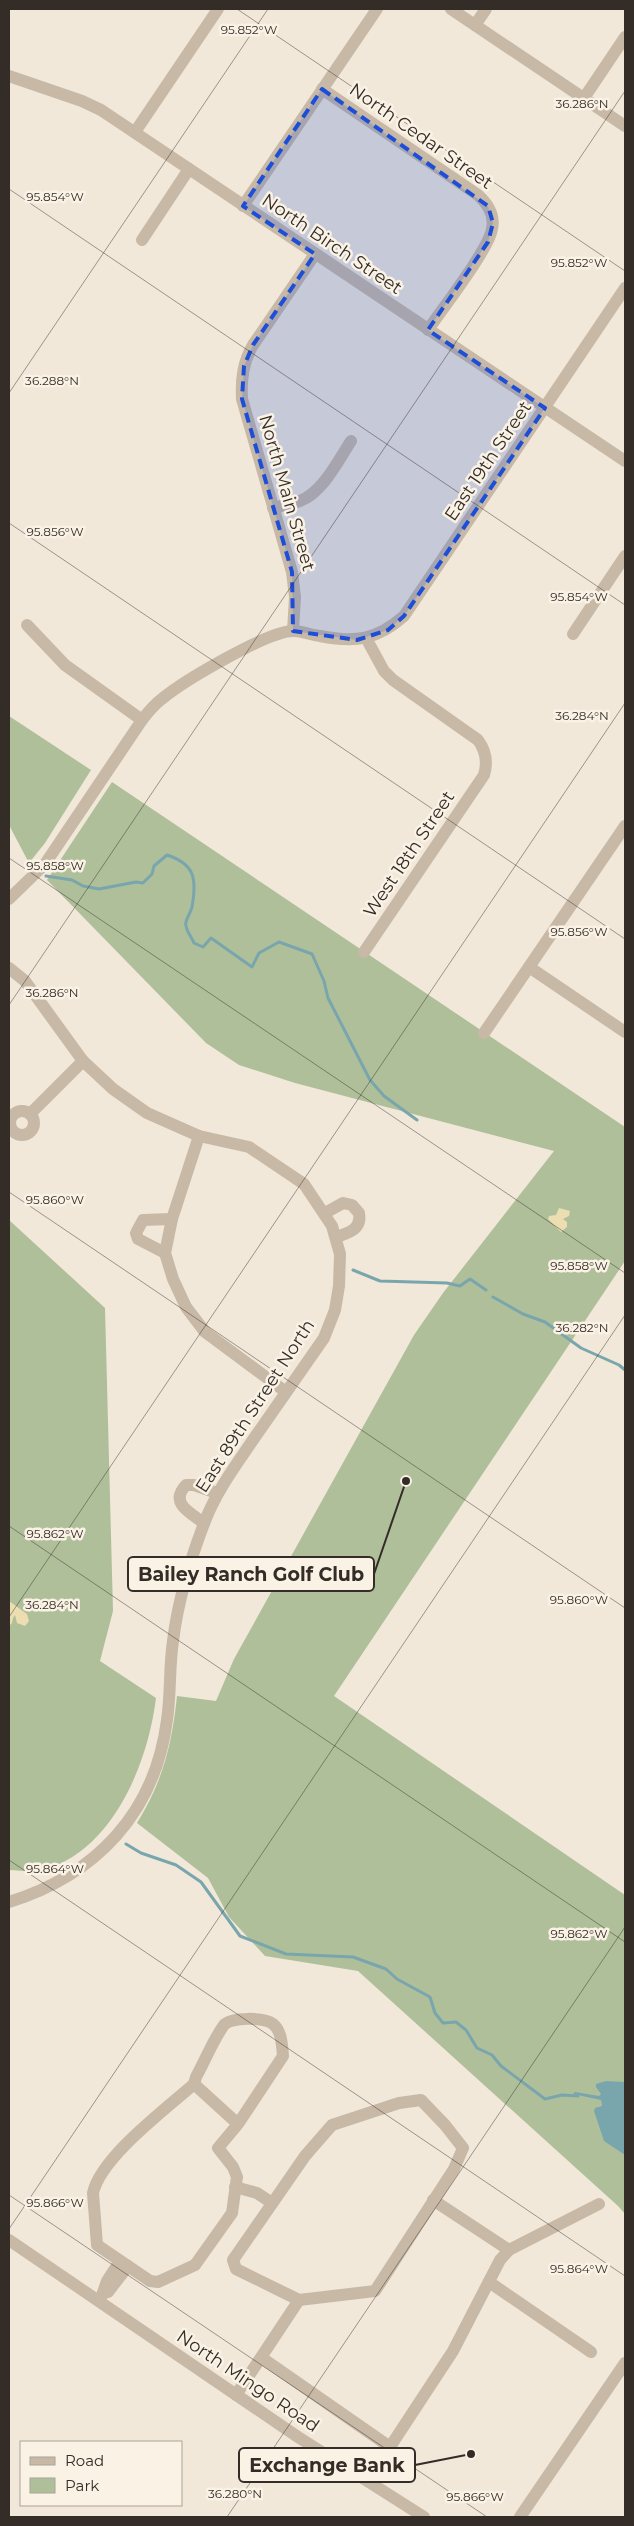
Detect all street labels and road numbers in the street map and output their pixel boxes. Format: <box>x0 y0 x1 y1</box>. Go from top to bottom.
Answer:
street label: North Cedar Street <box>345 78 497 194</box>
street label: North Birch Street <box>258 189 406 299</box>
street label: East 19th Street <box>440 397 536 525</box>
street label: North Main Street <box>254 412 320 574</box>
street label: West 18th Street <box>359 787 459 921</box>
street label: East 89th Street North <box>191 1315 319 1497</box>
street label: North Mingo Road <box>173 2325 323 2437</box>

